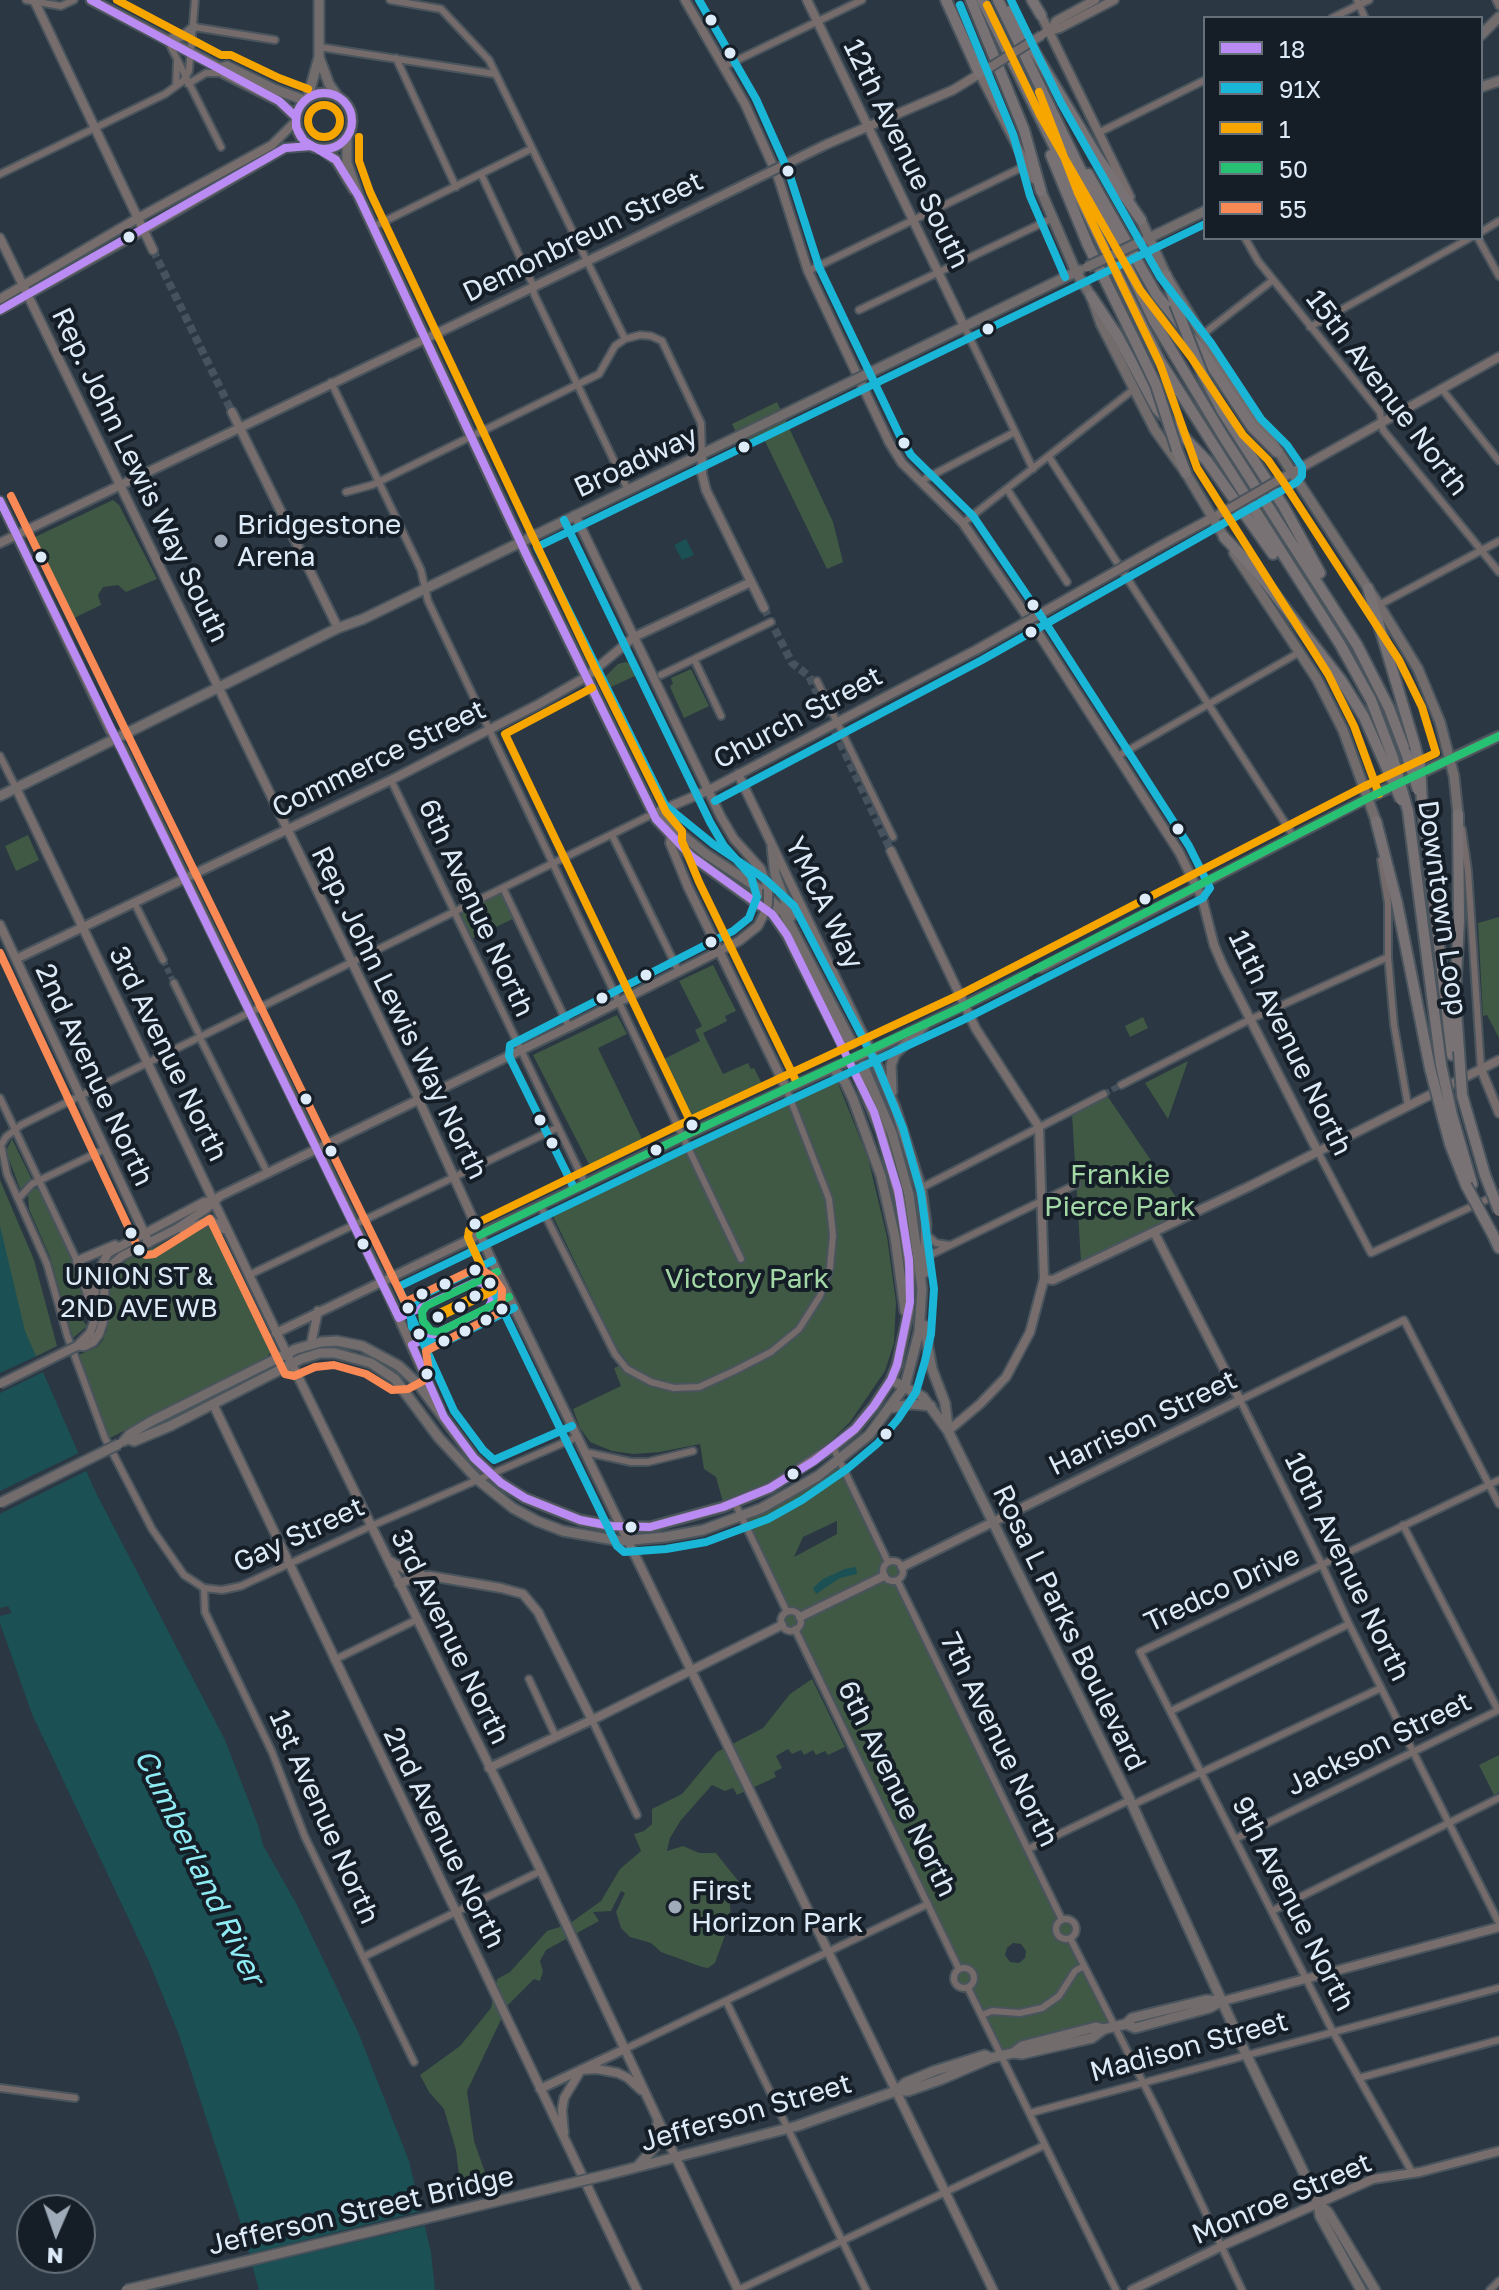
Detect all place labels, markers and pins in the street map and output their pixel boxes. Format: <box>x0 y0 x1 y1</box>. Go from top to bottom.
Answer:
unlabelled marker <box>703 12 719 28</box>
unlabelled marker <box>722 45 738 61</box>
unlabelled marker <box>780 163 796 179</box>
unlabelled marker <box>121 229 137 245</box>
unlabelled marker <box>980 321 996 337</box>
unlabelled marker <box>896 435 912 451</box>
unlabelled marker <box>736 439 752 455</box>
place label: Bridgestone Arena <box>237 508 401 574</box>
marker: Bridgestone Arena <box>212 532 230 550</box>
unlabelled marker <box>33 549 49 565</box>
unlabelled marker <box>1025 597 1041 613</box>
unlabelled marker <box>1023 624 1039 640</box>
unlabelled marker <box>1170 821 1186 837</box>
unlabelled marker <box>1137 891 1153 907</box>
unlabelled marker <box>703 934 719 950</box>
unlabelled marker <box>638 967 654 983</box>
unlabelled marker <box>594 990 610 1006</box>
unlabelled marker <box>298 1091 314 1107</box>
unlabelled marker <box>532 1112 548 1128</box>
unlabelled marker <box>684 1117 700 1133</box>
unlabelled marker <box>544 1135 560 1151</box>
unlabelled marker <box>648 1142 664 1158</box>
unlabelled marker <box>323 1143 339 1159</box>
unlabelled marker <box>467 1216 483 1232</box>
unlabelled marker <box>123 1225 139 1241</box>
unlabelled marker <box>355 1236 371 1252</box>
marker: UNION ST & 2ND AVE WB <box>131 1242 147 1258</box>
place label: UNION ST & 2ND AVE WB <box>61 1261 217 1322</box>
unlabelled marker <box>467 1262 483 1278</box>
unlabelled marker <box>482 1275 498 1291</box>
unlabelled marker <box>437 1276 453 1292</box>
unlabelled marker <box>414 1286 430 1302</box>
unlabelled marker <box>467 1288 483 1304</box>
unlabelled marker <box>452 1299 468 1315</box>
unlabelled marker <box>400 1300 416 1316</box>
unlabelled marker <box>494 1301 510 1317</box>
unlabelled marker <box>430 1309 446 1325</box>
unlabelled marker <box>478 1312 494 1328</box>
unlabelled marker <box>457 1323 473 1339</box>
unlabelled marker <box>411 1326 427 1342</box>
unlabelled marker <box>436 1333 452 1349</box>
unlabelled marker <box>419 1366 435 1382</box>
unlabelled marker <box>878 1426 894 1442</box>
unlabelled marker <box>785 1466 801 1482</box>
unlabelled marker <box>623 1519 639 1535</box>
place label: First Horizon Park <box>691 1874 863 1940</box>
marker: First Horizon Park <box>666 1898 684 1916</box>

